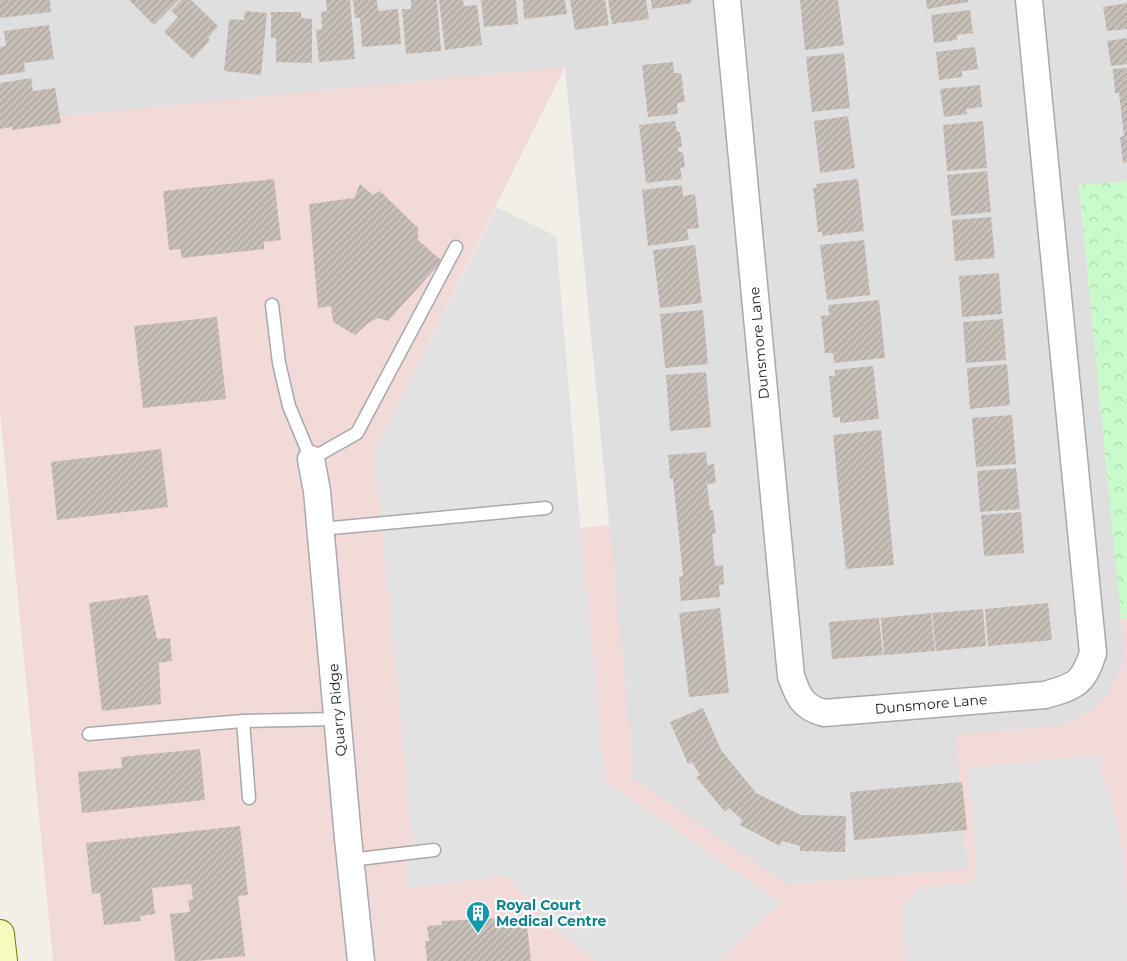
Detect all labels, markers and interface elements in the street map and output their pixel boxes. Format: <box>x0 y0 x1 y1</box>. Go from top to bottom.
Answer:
street label: Dunsmore Lane <box>745 286 773 400</box>
street label: Quarry Ridge <box>324 663 350 757</box>
street label: Dunsmore Lane <box>874 690 988 718</box>
place label: Royal Court Medical Centre <box>496 896 607 930</box>
building icon: Royal Court Medical Centre <box>465 900 491 934</box>

